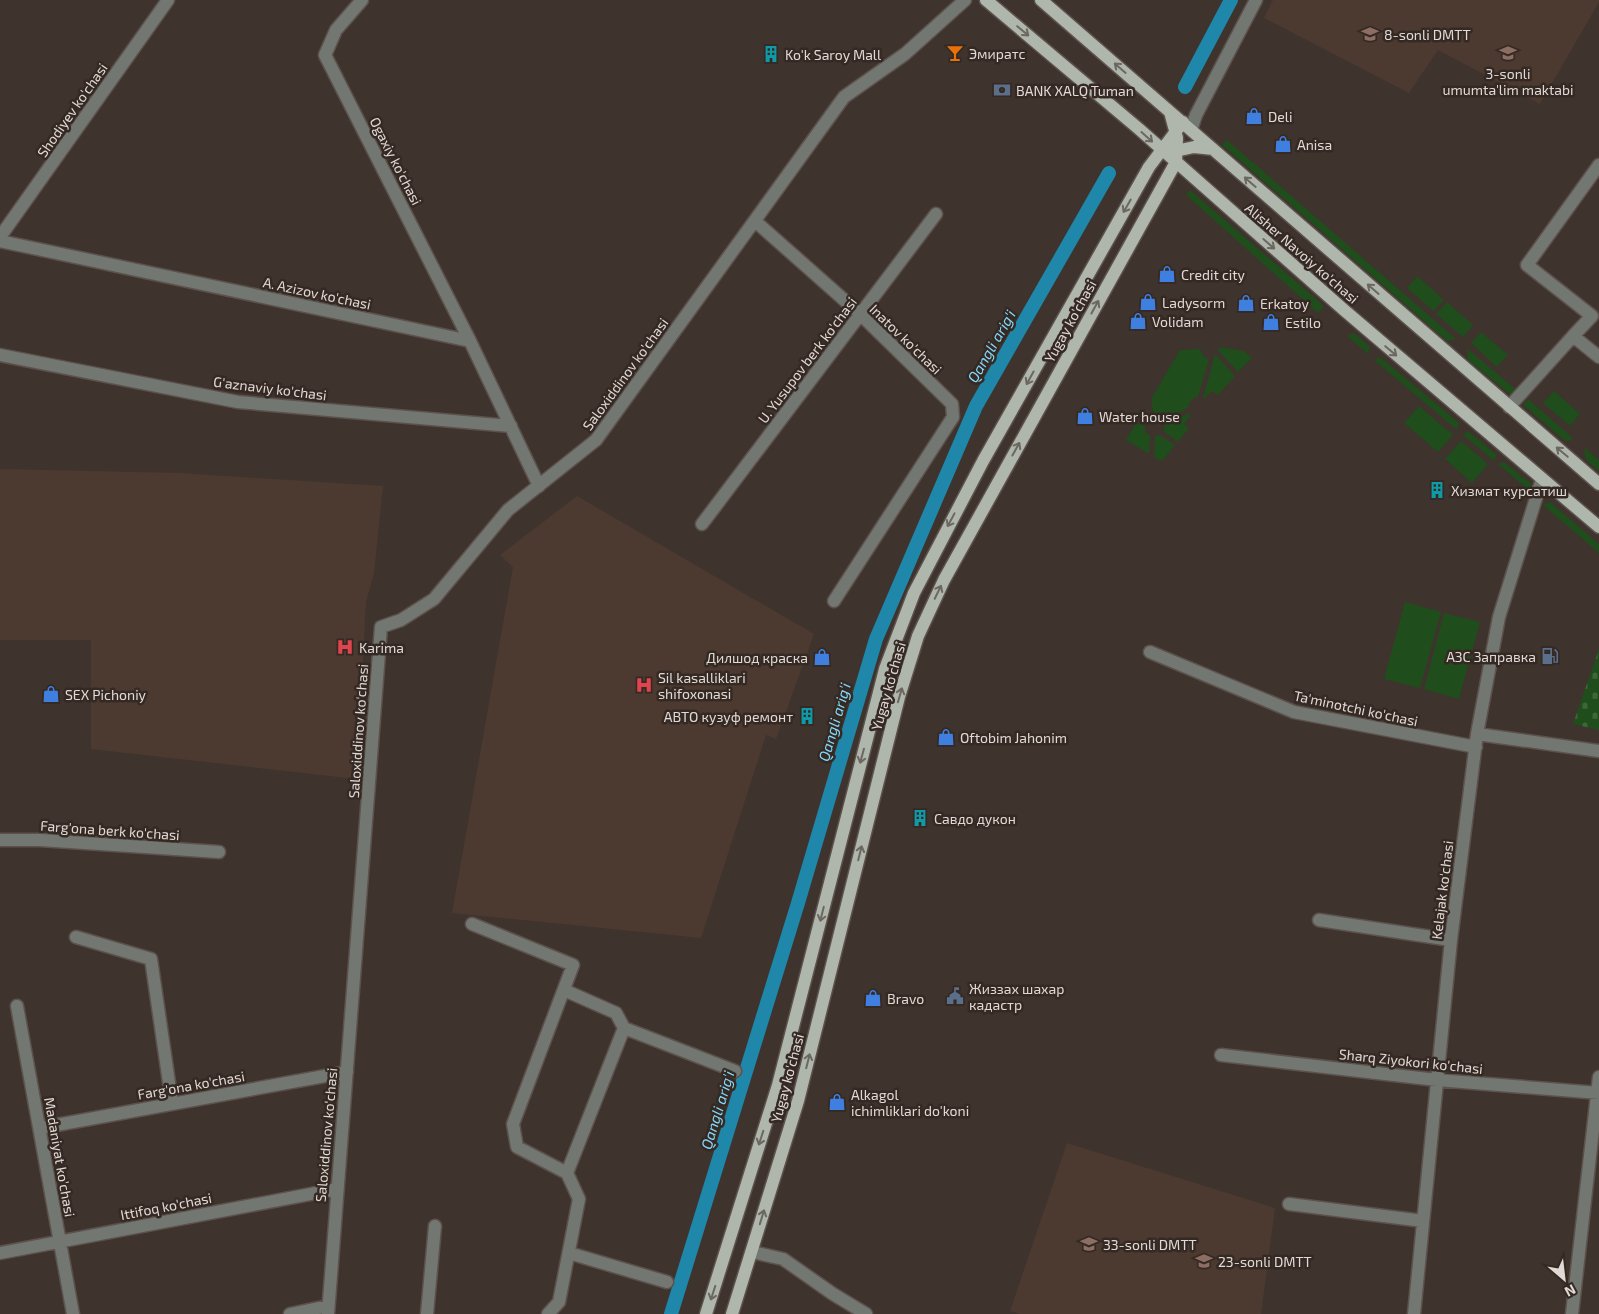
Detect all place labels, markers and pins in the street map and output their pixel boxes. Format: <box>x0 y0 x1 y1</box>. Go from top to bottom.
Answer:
school or university icon: 8-sonli DMTT <box>1360 24 1380 44</box>
place label: 8-sonli DMTT <box>1384 26 1471 43</box>
bar icon: Эмиратс <box>945 43 965 63</box>
school or university icon: 3-sonli umumta'lim maktabi <box>1498 43 1518 63</box>
building icon: Ko'k Saroy Mall <box>761 44 781 64</box>
place label: Эмиратс <box>969 45 1025 62</box>
place label: Ko'k Saroy Mall <box>785 46 882 63</box>
place label: 3-sonli umumta'lim maktabi <box>1443 65 1573 98</box>
bank icon: BANK XALQ Tuman <box>992 80 1012 100</box>
place label: BANK XALQ Tuman <box>1016 82 1134 99</box>
shop icon: Deli <box>1244 106 1264 126</box>
place label: Deli <box>1268 108 1292 125</box>
shop icon: Anisa <box>1273 134 1293 154</box>
place label: Anisa <box>1297 136 1332 153</box>
shop icon: Credit city <box>1157 264 1177 284</box>
place label: Credit city <box>1181 266 1246 283</box>
shop icon: Ladysorm <box>1138 292 1158 312</box>
shop icon: Erkatoy <box>1236 293 1256 313</box>
place label: Ladysorm <box>1162 294 1225 311</box>
place label: Erkatoy <box>1260 295 1309 312</box>
shop icon: Volidam <box>1128 311 1148 331</box>
shop icon: Estilo <box>1261 312 1281 332</box>
place label: Volidam <box>1152 313 1204 330</box>
place label: Estilo <box>1285 314 1321 331</box>
shop icon: Water house <box>1075 406 1095 426</box>
place label: Water house <box>1099 408 1180 425</box>
building icon: Хизмат курсатиш <box>1427 480 1447 500</box>
place label: Хизмат курсатиш <box>1451 482 1567 499</box>
hospital icon: Karima <box>335 637 355 657</box>
place label: Karima <box>359 639 404 656</box>
fuel station icon: АЗС Заправка <box>1540 646 1560 666</box>
shop icon: Дилшод краска <box>812 647 832 667</box>
place label: АЗС Заправка <box>1446 648 1536 665</box>
place label: Дилшод краска <box>706 649 808 666</box>
place label: Sil kasalliklari shifoxonasi <box>658 669 746 702</box>
hospital icon: Sil kasalliklari shifoxonasi <box>634 675 654 695</box>
shop icon: SEX Pichoniy <box>41 684 61 704</box>
place label: SEX Pichoniy <box>65 686 147 703</box>
building icon: АВТО кузуф ремонт <box>797 706 817 726</box>
place label: АВТО кузуф ремонт <box>664 708 793 725</box>
shop icon: Oftobim Jahonim <box>936 727 956 747</box>
place label: Oftobim Jahonim <box>960 729 1067 746</box>
building icon: Cавдо дукон <box>910 808 930 828</box>
place label: Cавдо дукон <box>934 810 1016 827</box>
place label: Жиззах шахар кадастр <box>969 980 1064 1013</box>
public building icon: Жиззах шахар кадастр <box>945 986 965 1006</box>
shop icon: Bravo <box>863 988 883 1008</box>
place label: Bravo <box>887 990 924 1007</box>
place label: Alkagol ichimliklari do'koni <box>851 1086 969 1119</box>
shop icon: Alkagol ichimliklari do'koni <box>827 1092 847 1112</box>
school or university icon: 33-sonli DMTT <box>1079 1234 1099 1254</box>
place label: 33-sonli DMTT <box>1103 1236 1197 1253</box>
school or university icon: 23-sonli DMTT <box>1194 1251 1214 1271</box>
place label: 23-sonli DMTT <box>1218 1253 1312 1270</box>

